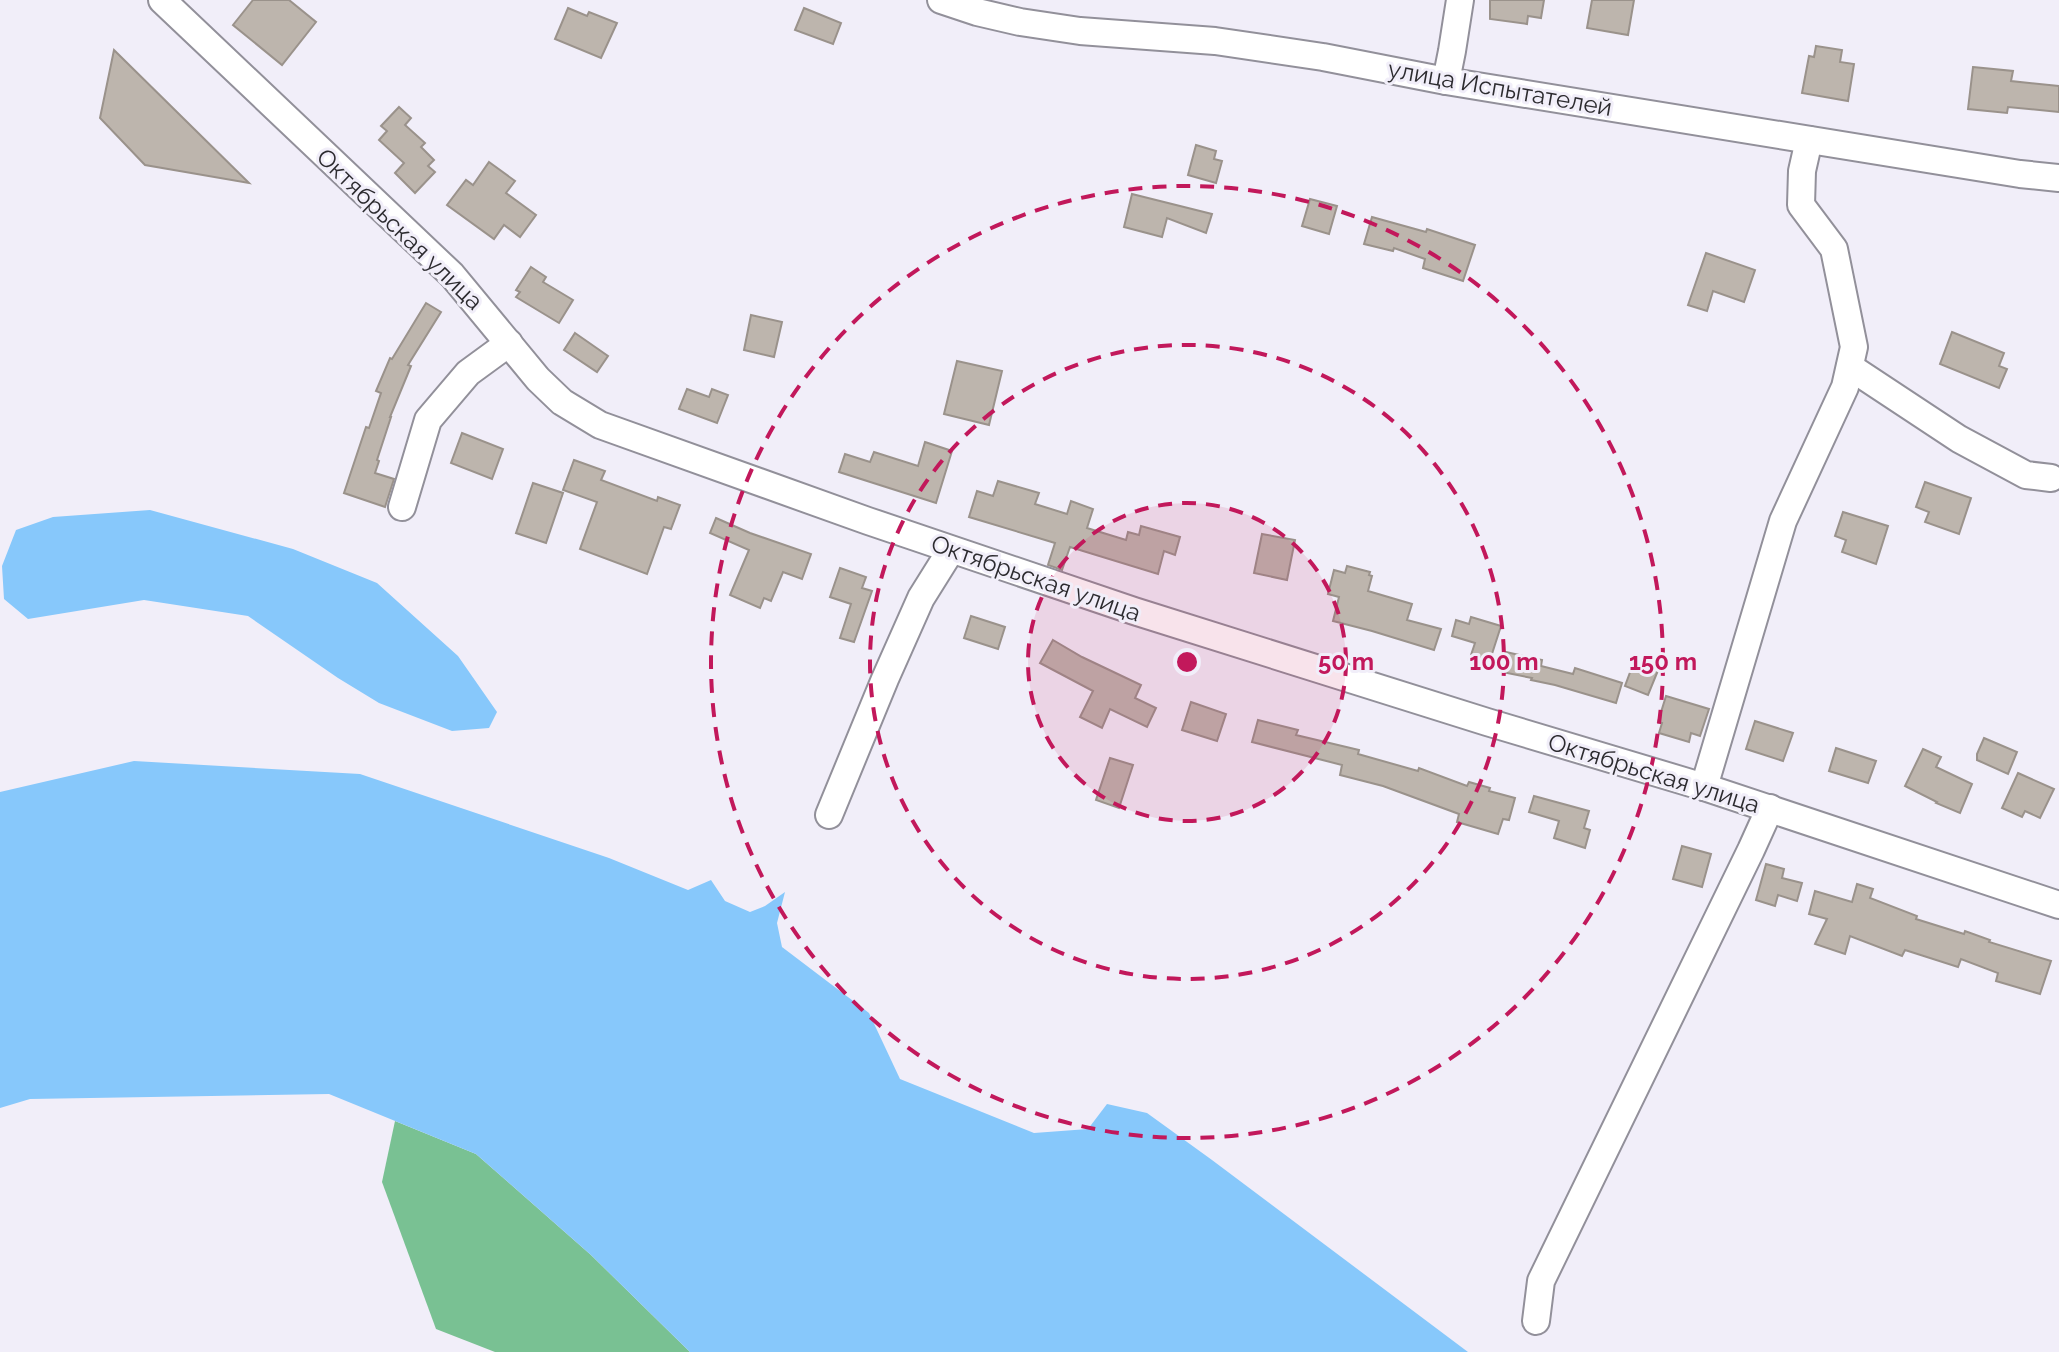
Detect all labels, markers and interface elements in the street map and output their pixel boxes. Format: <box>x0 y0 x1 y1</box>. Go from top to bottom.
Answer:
street label: улица Испытателей <box>1386 54 1614 122</box>
street label: Октябрьская улица <box>311 142 489 316</box>
street label: Октябрьская улица <box>927 529 1145 627</box>
text: 50 m <box>1318 647 1374 676</box>
text: 100 m <box>1469 647 1539 676</box>
text: 150 m <box>1629 647 1697 676</box>
centre of rings <box>1173 648 1201 676</box>
street label: Октябрьская улица <box>1545 727 1763 819</box>

